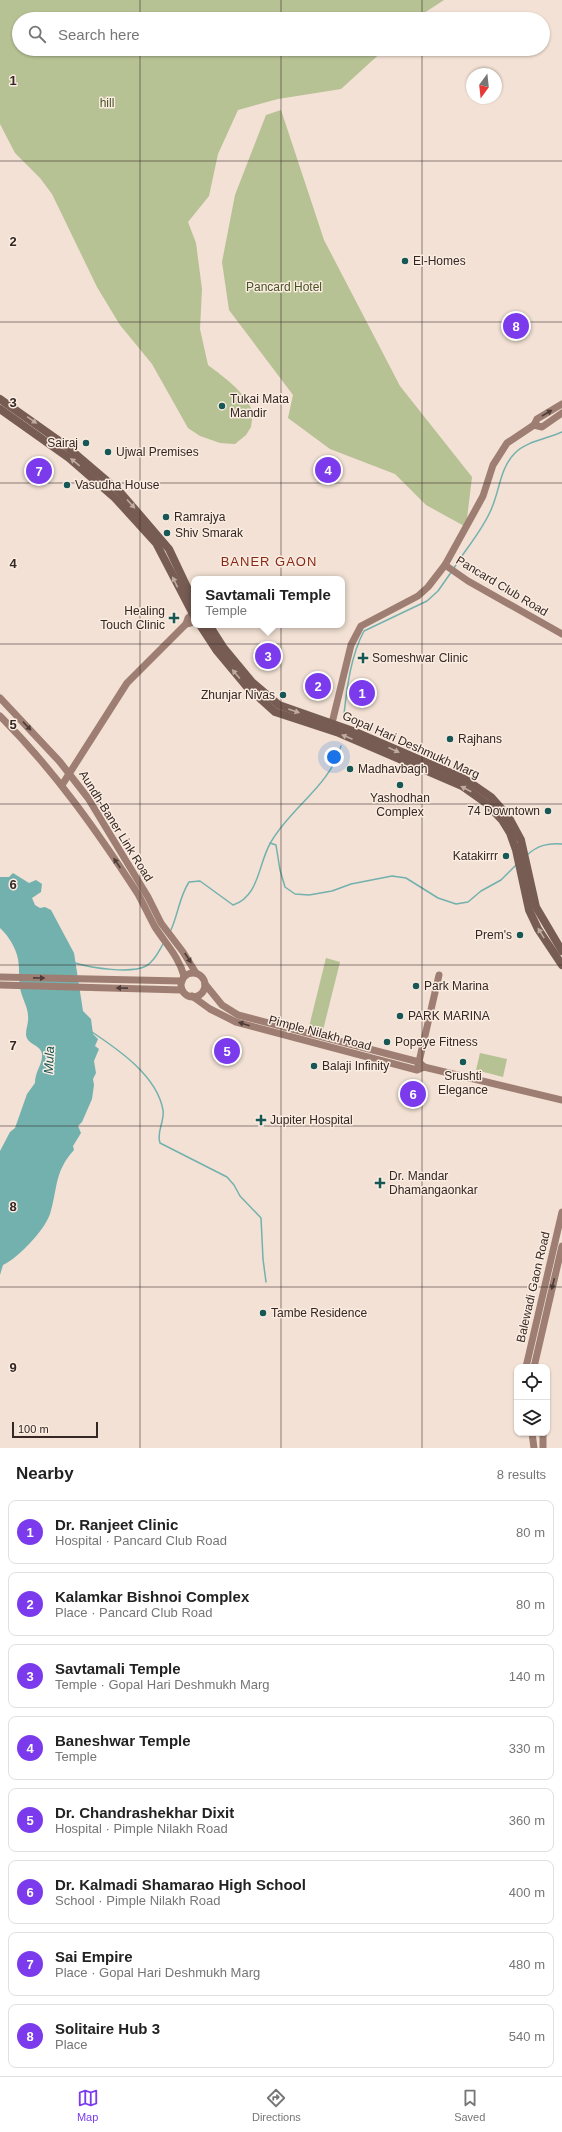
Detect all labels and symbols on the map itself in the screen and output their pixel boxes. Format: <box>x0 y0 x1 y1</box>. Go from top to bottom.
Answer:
north arrow <box>466 68 502 104</box>
text: 1 <box>9 73 17 88</box>
park label: hill <box>100 96 114 110</box>
text: 2 <box>9 234 17 249</box>
place label: El-Homes <box>413 254 466 268</box>
marker: El-Homes <box>400 256 410 266</box>
park label: Pancard Hotel <box>246 280 322 294</box>
pin: 8 <box>503 311 529 341</box>
place label: Tukai Mata Mandir <box>230 392 289 420</box>
text: 3 <box>9 395 17 410</box>
marker: Tukai Mata Mandir <box>217 401 227 411</box>
one-way arrow <box>541 410 553 417</box>
one-way arrow <box>27 416 38 424</box>
place label: Sairaj <box>47 436 78 450</box>
marker: Sairaj <box>81 438 91 448</box>
place label: Ujwal Premises <box>116 445 199 459</box>
marker: Ujwal Premises <box>103 447 113 457</box>
pin: 4 <box>315 455 341 485</box>
pin: 7 <box>26 456 52 486</box>
one-way arrow <box>69 458 80 467</box>
place label: Vasudha House <box>75 478 160 492</box>
marker: Vasudha House <box>62 480 72 490</box>
one-way arrow <box>127 499 136 510</box>
place label: Ramrajya <box>174 510 226 524</box>
marker: Ramrajya <box>161 512 171 522</box>
place label: Shiv Smarak <box>175 526 244 540</box>
marker: Shiv Smarak <box>162 528 172 538</box>
street label: Pancard Club Road <box>454 553 550 619</box>
district label: BANER GAON <box>221 554 317 569</box>
text: 4 <box>9 556 17 571</box>
one-way arrow <box>172 576 178 587</box>
place label: Healing Touch Clinic <box>100 604 165 632</box>
marker: Healing Touch Clinic <box>168 612 180 624</box>
pin: 3 <box>255 641 281 671</box>
place label: Someshwar Clinic <box>372 651 468 665</box>
marker: Someshwar Clinic <box>357 652 369 664</box>
one-way arrow <box>232 669 241 680</box>
pin: 2 <box>305 671 331 701</box>
pin: 1 <box>349 678 375 708</box>
place label: Zhunjar Nivas <box>201 688 275 702</box>
marker: Zhunjar Nivas <box>278 690 288 700</box>
one-way arrow <box>288 708 300 714</box>
street label: Gopal Hari Deshmukh Marg <box>340 708 482 782</box>
text: 5 <box>9 717 17 732</box>
one-way arrow <box>23 720 32 731</box>
place label: Rajhans <box>458 732 502 746</box>
one-way arrow <box>341 734 352 740</box>
marker: Rajhans <box>445 734 455 744</box>
your location <box>324 747 344 767</box>
one-way arrow <box>388 747 399 753</box>
place label: Madhavbagh <box>358 762 427 776</box>
marker: Madhavbagh <box>345 764 355 774</box>
street label: Aundh-Baner Link Road <box>76 768 156 884</box>
marker: Yashodhan Complex <box>395 780 405 790</box>
one-way arrow <box>460 785 472 792</box>
place label: Yashodhan Complex <box>370 791 430 819</box>
place label: 74 Downtown <box>467 804 540 818</box>
marker: 74 Downtown <box>543 806 553 816</box>
place label: Katakirrr <box>453 849 498 863</box>
marker: Katakirrr <box>501 851 511 861</box>
one-way arrow <box>113 858 121 869</box>
text: 6 <box>9 877 17 892</box>
one-way arrow <box>537 927 544 939</box>
place label: Prem's <box>475 928 512 942</box>
marker: Prem's <box>515 930 525 940</box>
one-way arrow <box>184 953 192 964</box>
one-way arrow <box>33 975 46 981</box>
place label: Park Marina <box>424 979 489 993</box>
marker: Park Marina <box>411 981 421 991</box>
one-way arrow <box>116 984 128 991</box>
place label: PARK MARINA <box>408 1009 490 1023</box>
marker: PARK MARINA <box>395 1011 405 1021</box>
street label: Pimple Nilakh Road <box>267 1013 373 1053</box>
one-way arrow <box>238 1021 250 1027</box>
place label: Popeye Fitness <box>395 1035 478 1049</box>
pin: 5 <box>214 1036 240 1066</box>
marker: Popeye Fitness <box>382 1037 392 1047</box>
text: 7 <box>9 1038 17 1053</box>
water label: Mula <box>41 1046 57 1074</box>
marker: Srushti Elegance <box>458 1057 468 1067</box>
place label: Balaji Infinity <box>322 1059 389 1073</box>
marker: Balaji Infinity <box>309 1061 319 1071</box>
place label: Srushti Elegance <box>438 1069 488 1097</box>
pin: 6 <box>400 1079 426 1109</box>
place label: Jupiter Hospital <box>270 1113 353 1127</box>
marker: Jupiter Hospital <box>255 1114 267 1126</box>
place label: Dr. Mandar Dhamangaonkar <box>389 1169 478 1197</box>
marker: Dr. Mandar Dhamangaonkar <box>374 1177 386 1189</box>
text: 8 <box>9 1199 17 1214</box>
street label: Balewadi Gaon Road <box>513 1230 553 1344</box>
one-way arrow <box>549 1278 555 1290</box>
place label: Tambe Residence <box>271 1306 367 1320</box>
marker: Tambe Residence <box>258 1308 268 1318</box>
text: 9 <box>9 1360 17 1375</box>
scale bar <box>12 1420 98 1439</box>

